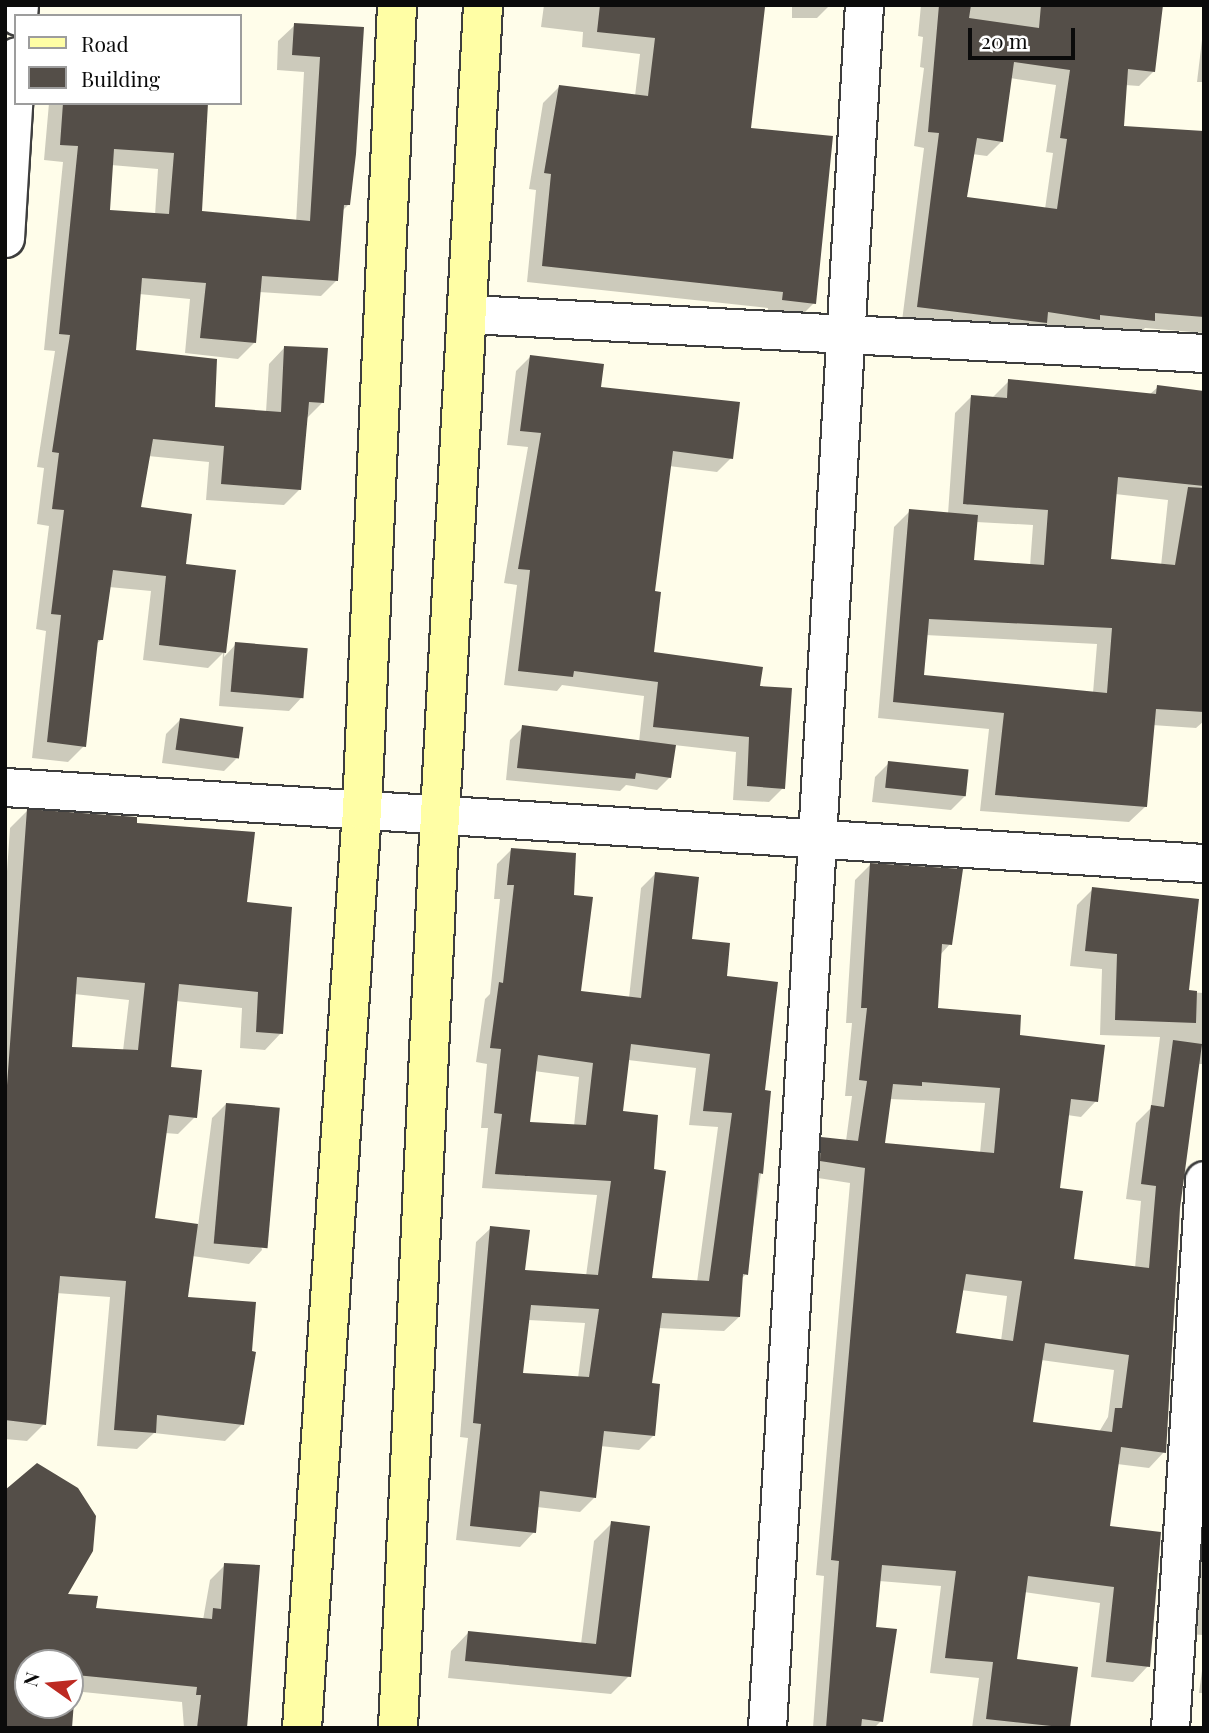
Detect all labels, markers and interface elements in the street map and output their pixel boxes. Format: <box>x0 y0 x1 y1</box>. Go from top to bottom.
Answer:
legend <box>14 14 242 105</box>
scale bar <box>971 14 1078 58</box>
text: 20 m <box>981 26 1028 54</box>
text: Road <box>81 29 129 57</box>
text: Building <box>81 64 160 92</box>
north arrow <box>14 1649 84 1719</box>
text: N <box>16 1669 45 1689</box>

